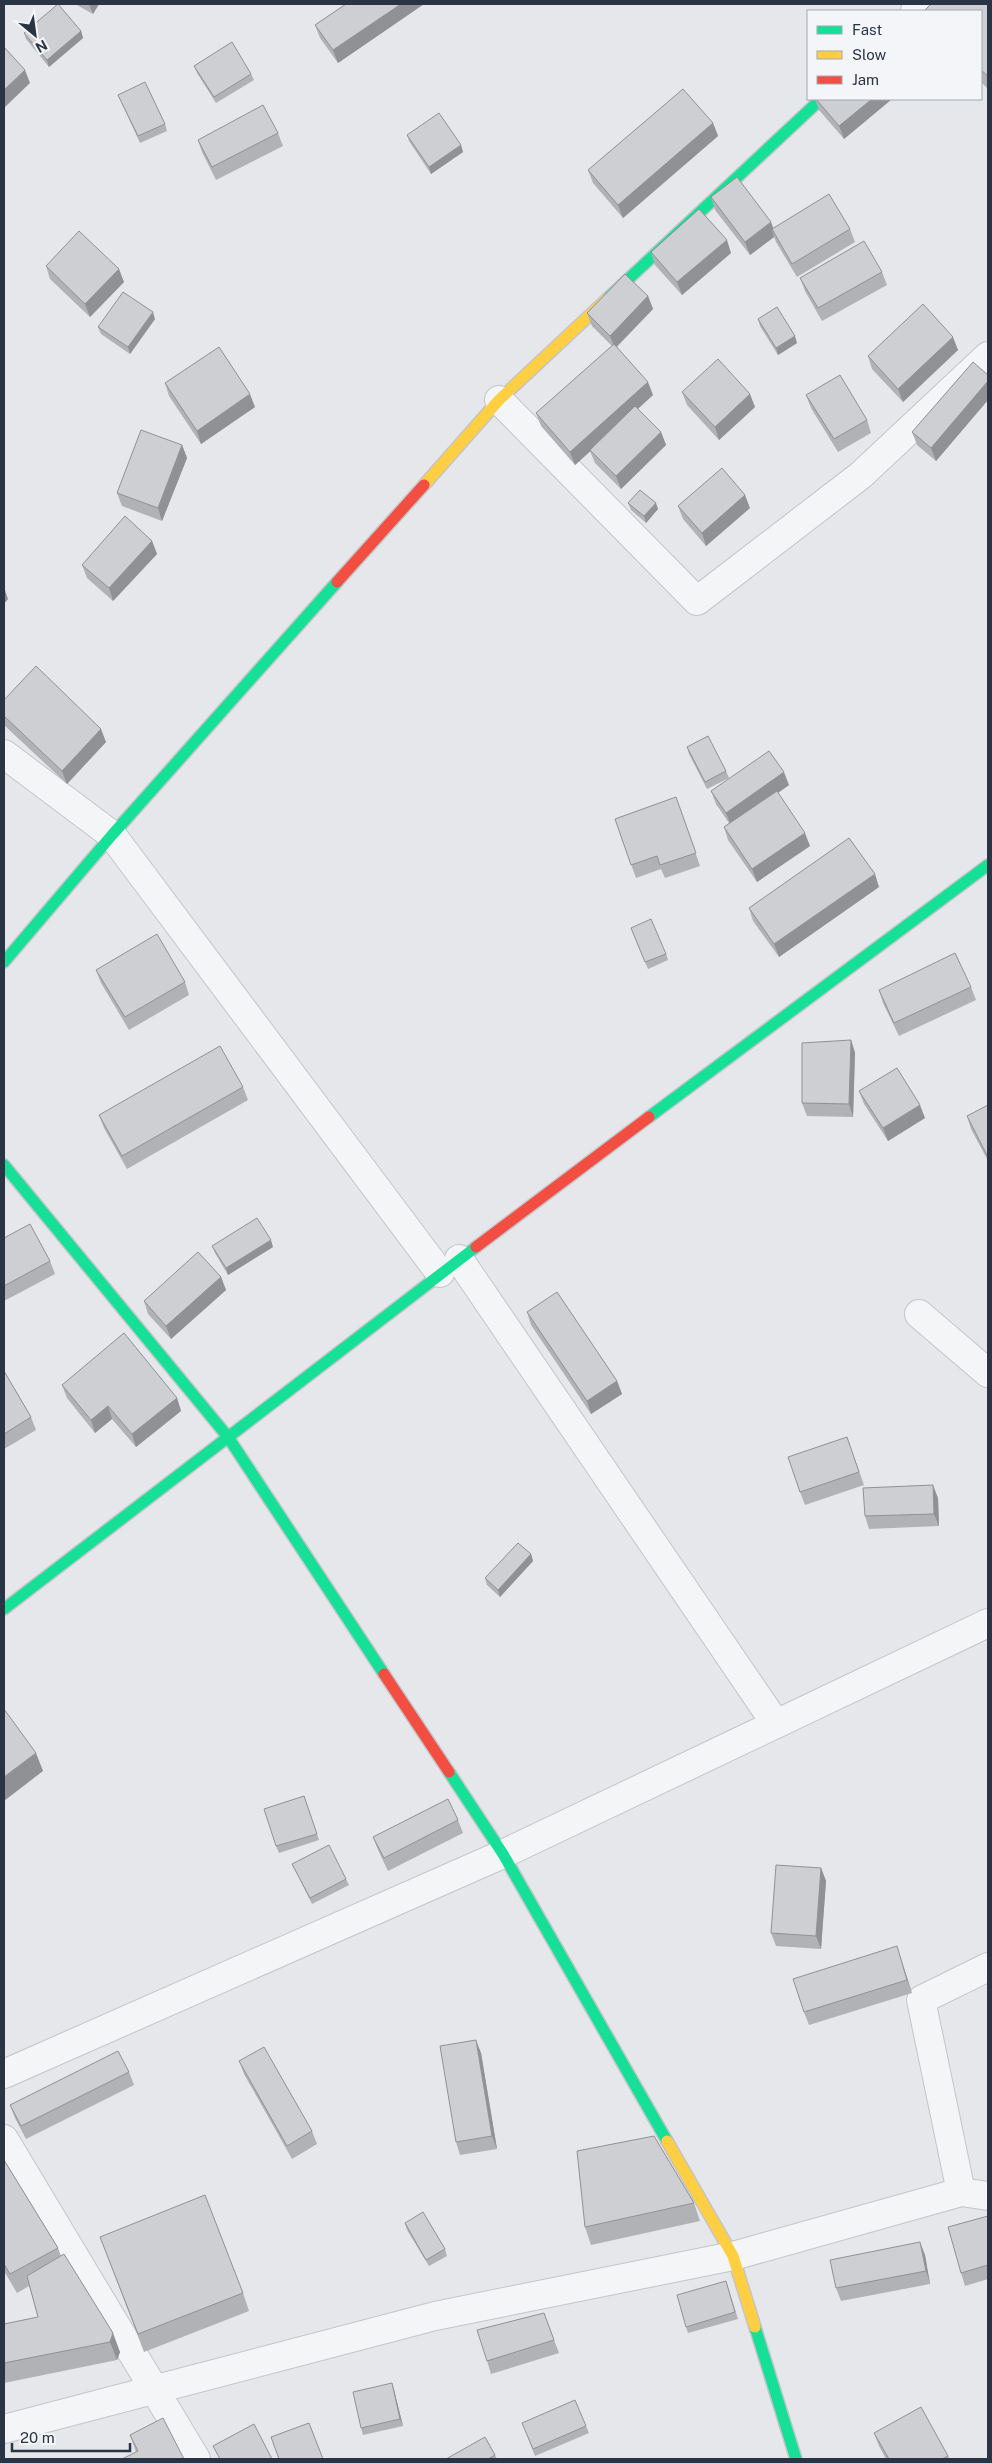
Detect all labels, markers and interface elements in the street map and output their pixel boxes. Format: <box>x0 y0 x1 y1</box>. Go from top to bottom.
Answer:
north arrow <box>10 10 60 60</box>
legend <box>807 10 982 100</box>
text: Fast <box>852 21 882 38</box>
text: N <box>33 37 50 56</box>
text: Slow <box>852 46 887 63</box>
text: Jam <box>852 71 879 88</box>
scale bar <box>12 2420 130 2452</box>
text: 20 m <box>20 2429 55 2446</box>

